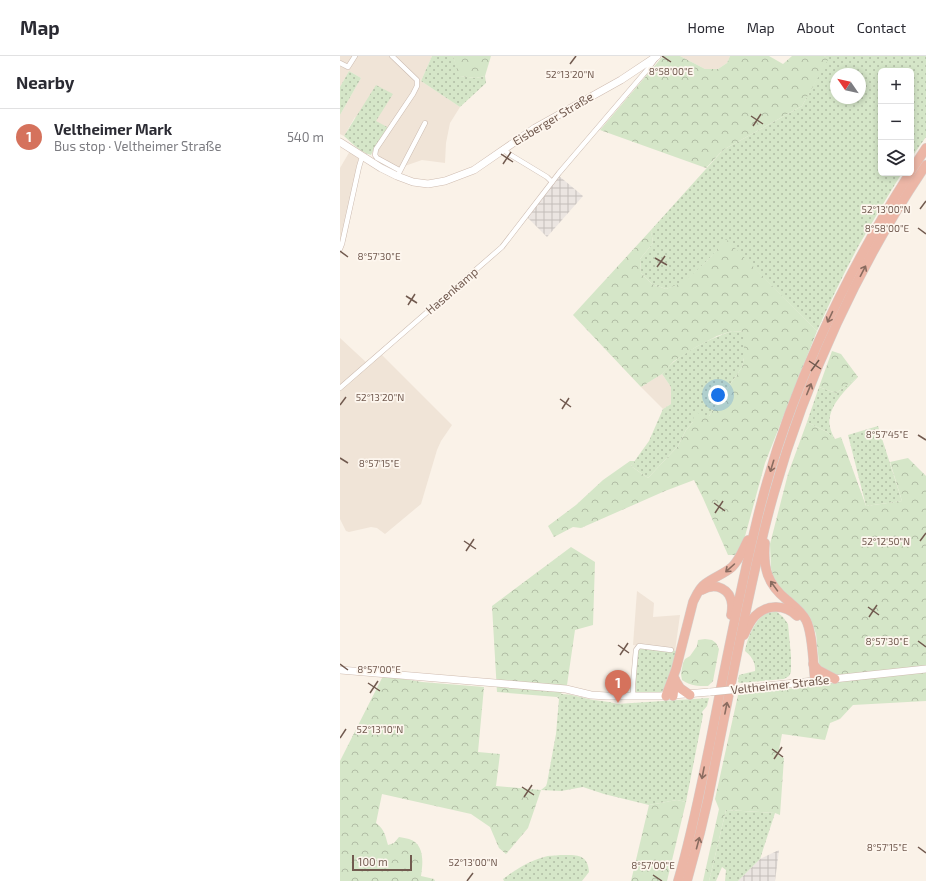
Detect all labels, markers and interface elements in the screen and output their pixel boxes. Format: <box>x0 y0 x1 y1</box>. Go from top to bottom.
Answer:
text: Map <box>20 16 60 39</box>
text: Home <box>688 19 725 36</box>
text: Map <box>747 19 775 36</box>
text: About <box>797 19 835 36</box>
text: Contact <box>857 19 906 36</box>
text: 8°58'00"E <box>649 65 694 77</box>
text: 52°13'20"N <box>546 68 594 80</box>
north arrow <box>830 68 866 104</box>
map controls <box>878 68 914 176</box>
button: + <box>878 68 914 104</box>
text: Nearby <box>16 72 74 92</box>
street label: Eisberger Straße <box>510 89 595 148</box>
button: − <box>878 104 914 140</box>
text: Veltheimer Mark <box>54 120 172 138</box>
text: 1 <box>26 129 32 145</box>
text: 540 m <box>287 129 324 145</box>
text: Bus stop · Veltheimer Straße <box>54 138 221 154</box>
button: layers <box>878 140 914 176</box>
text: 52°13'00"N <box>862 203 910 215</box>
text: 8°58'00"E <box>865 222 910 234</box>
text: 8°57'30"E <box>358 250 401 262</box>
street label: Hasenkamp <box>422 264 480 317</box>
one-way arrow <box>860 265 867 277</box>
one-way arrow <box>826 311 833 323</box>
one-way arrow <box>806 384 814 396</box>
your location <box>708 385 728 405</box>
text: 52°13'20"N <box>356 391 404 403</box>
text: 8°57'45"E <box>866 428 909 440</box>
text: 8°57'15"E <box>359 457 400 469</box>
one-way arrow <box>768 459 775 472</box>
text: 52°12'50"N <box>862 535 910 547</box>
one-way arrow <box>725 563 735 572</box>
one-way arrow <box>770 581 778 592</box>
text: 8°57'30"E <box>866 635 909 647</box>
text: 8°57'00"E <box>357 663 401 675</box>
pin: 1 <box>605 670 631 703</box>
street label: Veltheimer Straße <box>730 672 830 696</box>
one-way arrow <box>723 701 731 714</box>
text: 52°13'10"N <box>357 723 403 735</box>
one-way arrow <box>699 767 707 780</box>
one-way arrow <box>694 837 702 850</box>
text: 8°57'15"E <box>867 841 908 853</box>
scale bar <box>352 853 412 872</box>
text: 100 m <box>358 855 388 868</box>
text: 52°13'00"N <box>449 856 497 868</box>
text: 8°57'00"E <box>631 859 675 871</box>

